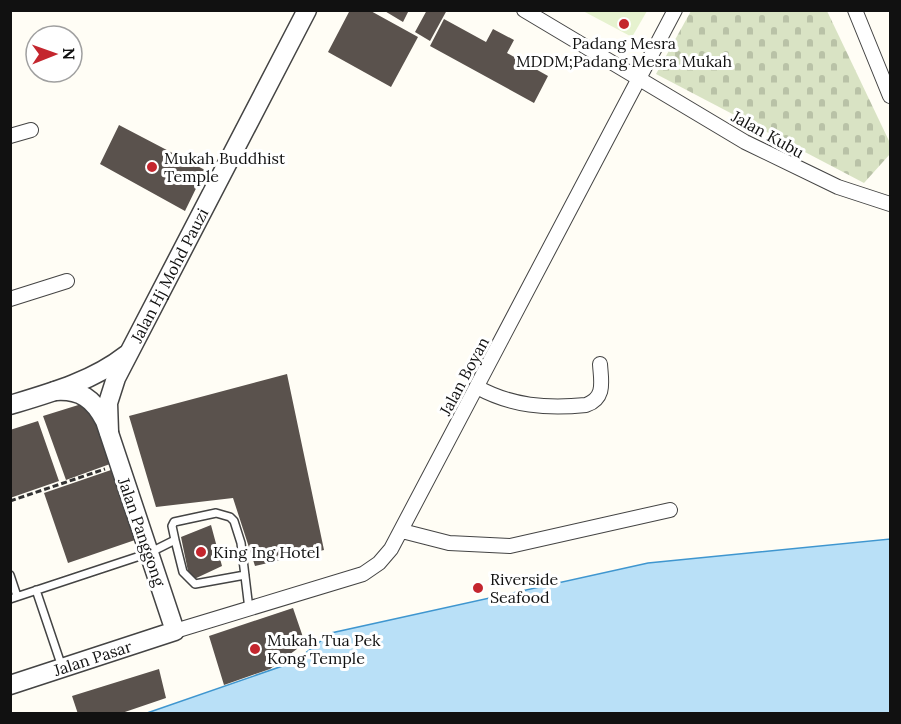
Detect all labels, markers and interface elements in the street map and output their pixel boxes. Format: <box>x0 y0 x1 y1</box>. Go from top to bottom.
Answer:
marker: Padang Mesra MDDM;Padang Mesra Mukah <box>617 17 631 31</box>
north arrow <box>24 24 84 84</box>
place label: Padang Mesra MDDM;Padang Mesra Mukah <box>516 33 732 71</box>
text: N <box>59 47 79 60</box>
street label: Jalan Kubu <box>727 105 808 162</box>
place label: Mukah Buddhist Temple <box>164 148 286 186</box>
marker: Mukah Buddhist Temple <box>145 160 159 174</box>
street label: Jalan Hj Mohd Pauzi <box>126 205 212 347</box>
street label: Jalan Boyan <box>434 333 493 420</box>
street label: Jalan Panggong <box>114 474 170 590</box>
place label: King Ing Hotel <box>213 542 320 562</box>
marker: King Ing Hotel <box>194 545 208 559</box>
place label: Riverside Seafood <box>490 569 559 607</box>
marker: Riverside Seafood <box>471 581 485 595</box>
place label: Mukah Tua Pek Kong Temple <box>267 630 381 668</box>
street label: Jalan Pasar <box>50 636 134 680</box>
marker: Mukah Tua Pek Kong Temple <box>248 642 262 656</box>

